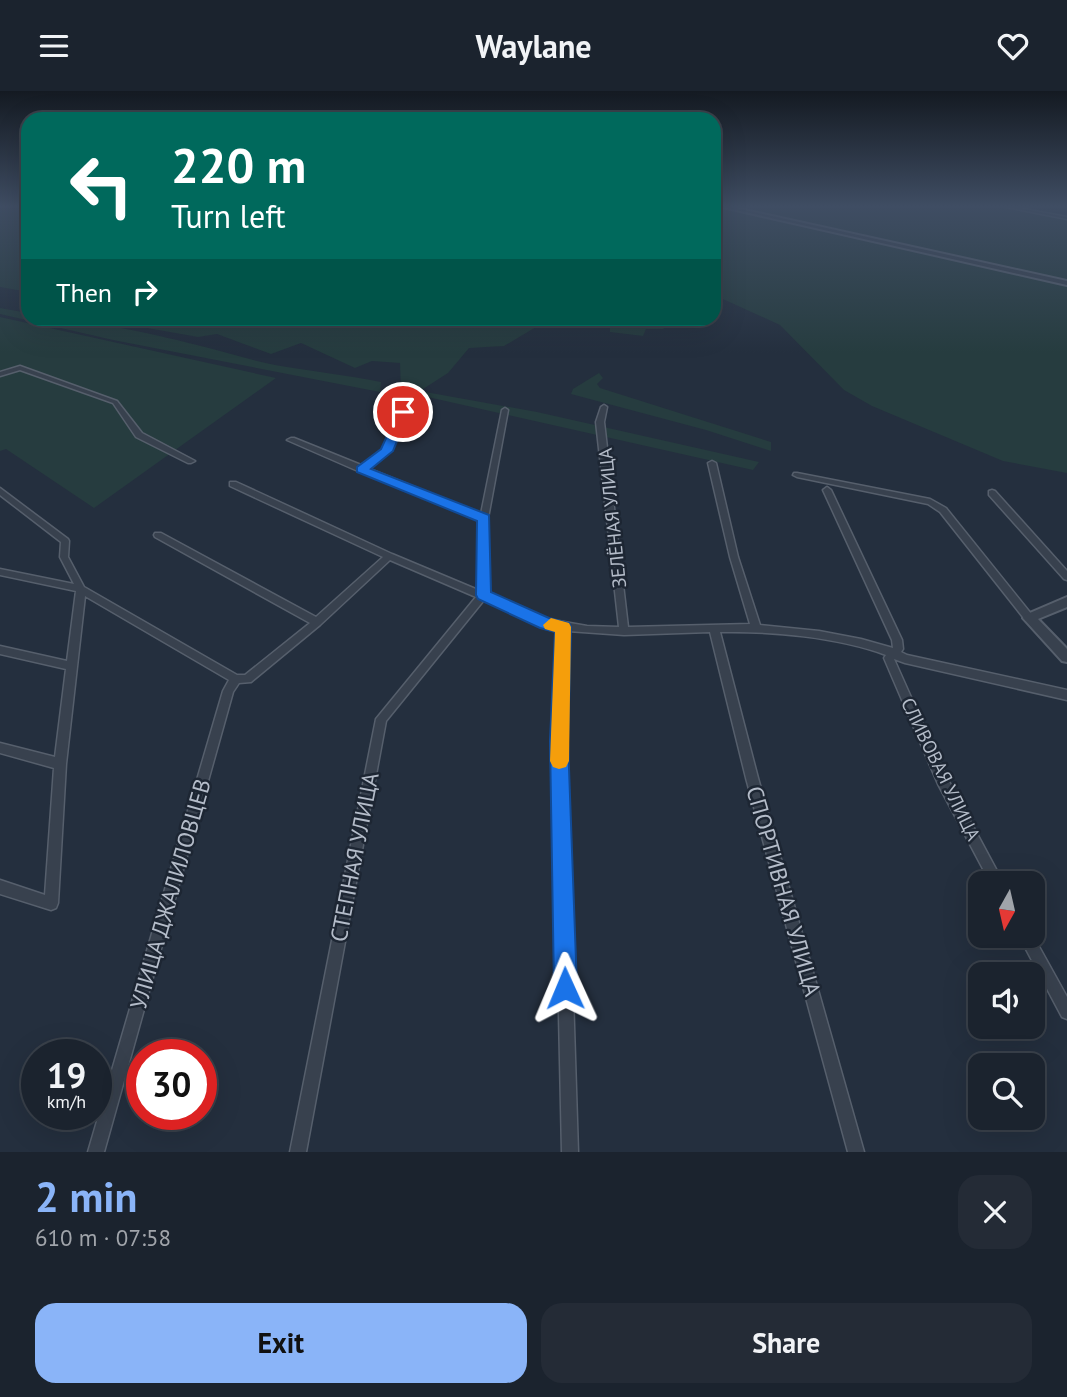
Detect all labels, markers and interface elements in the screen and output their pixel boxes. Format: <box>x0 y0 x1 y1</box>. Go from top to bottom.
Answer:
text: Waylane <box>475 25 592 67</box>
icon: menu <box>35 27 73 65</box>
icon: heart <box>994 27 1032 65</box>
text: 220 m <box>171 133 306 197</box>
icon: left <box>56 140 147 231</box>
text: Turn left <box>171 195 286 237</box>
icon: right <box>126 273 164 311</box>
text: Then <box>56 276 112 309</box>
pin <box>373 382 433 442</box>
icon: arrive <box>384 393 422 431</box>
street label: ЗЕЛЁНАЯ УЛИЦА <box>593 447 631 589</box>
street label: СЛИВОВАЯ УЛИЦА <box>896 694 986 844</box>
street label: СТЕПНАЯ УЛИЦА <box>323 769 385 944</box>
street label: УЛИЦА ДЖАЛИЛОВЦЕВ <box>123 776 217 1012</box>
street label: СПОРТИВНАЯ УЛИЦА <box>740 783 828 1000</box>
north arrow <box>968 871 1045 949</box>
map controls <box>968 871 1045 1130</box>
position arrow <box>528 951 602 1025</box>
button: sound <box>968 962 1045 1039</box>
speed limit sign: 30 <box>126 1039 217 1130</box>
text: 19 <box>47 1052 86 1098</box>
button: search <box>968 1053 1045 1130</box>
text: km/h <box>47 1090 86 1113</box>
text: 2 min <box>35 1169 137 1224</box>
button: close <box>958 1175 1032 1249</box>
text: 610 m · 07:58 <box>35 1223 171 1252</box>
button: Exit <box>35 1303 527 1383</box>
button: Share <box>541 1303 1032 1383</box>

